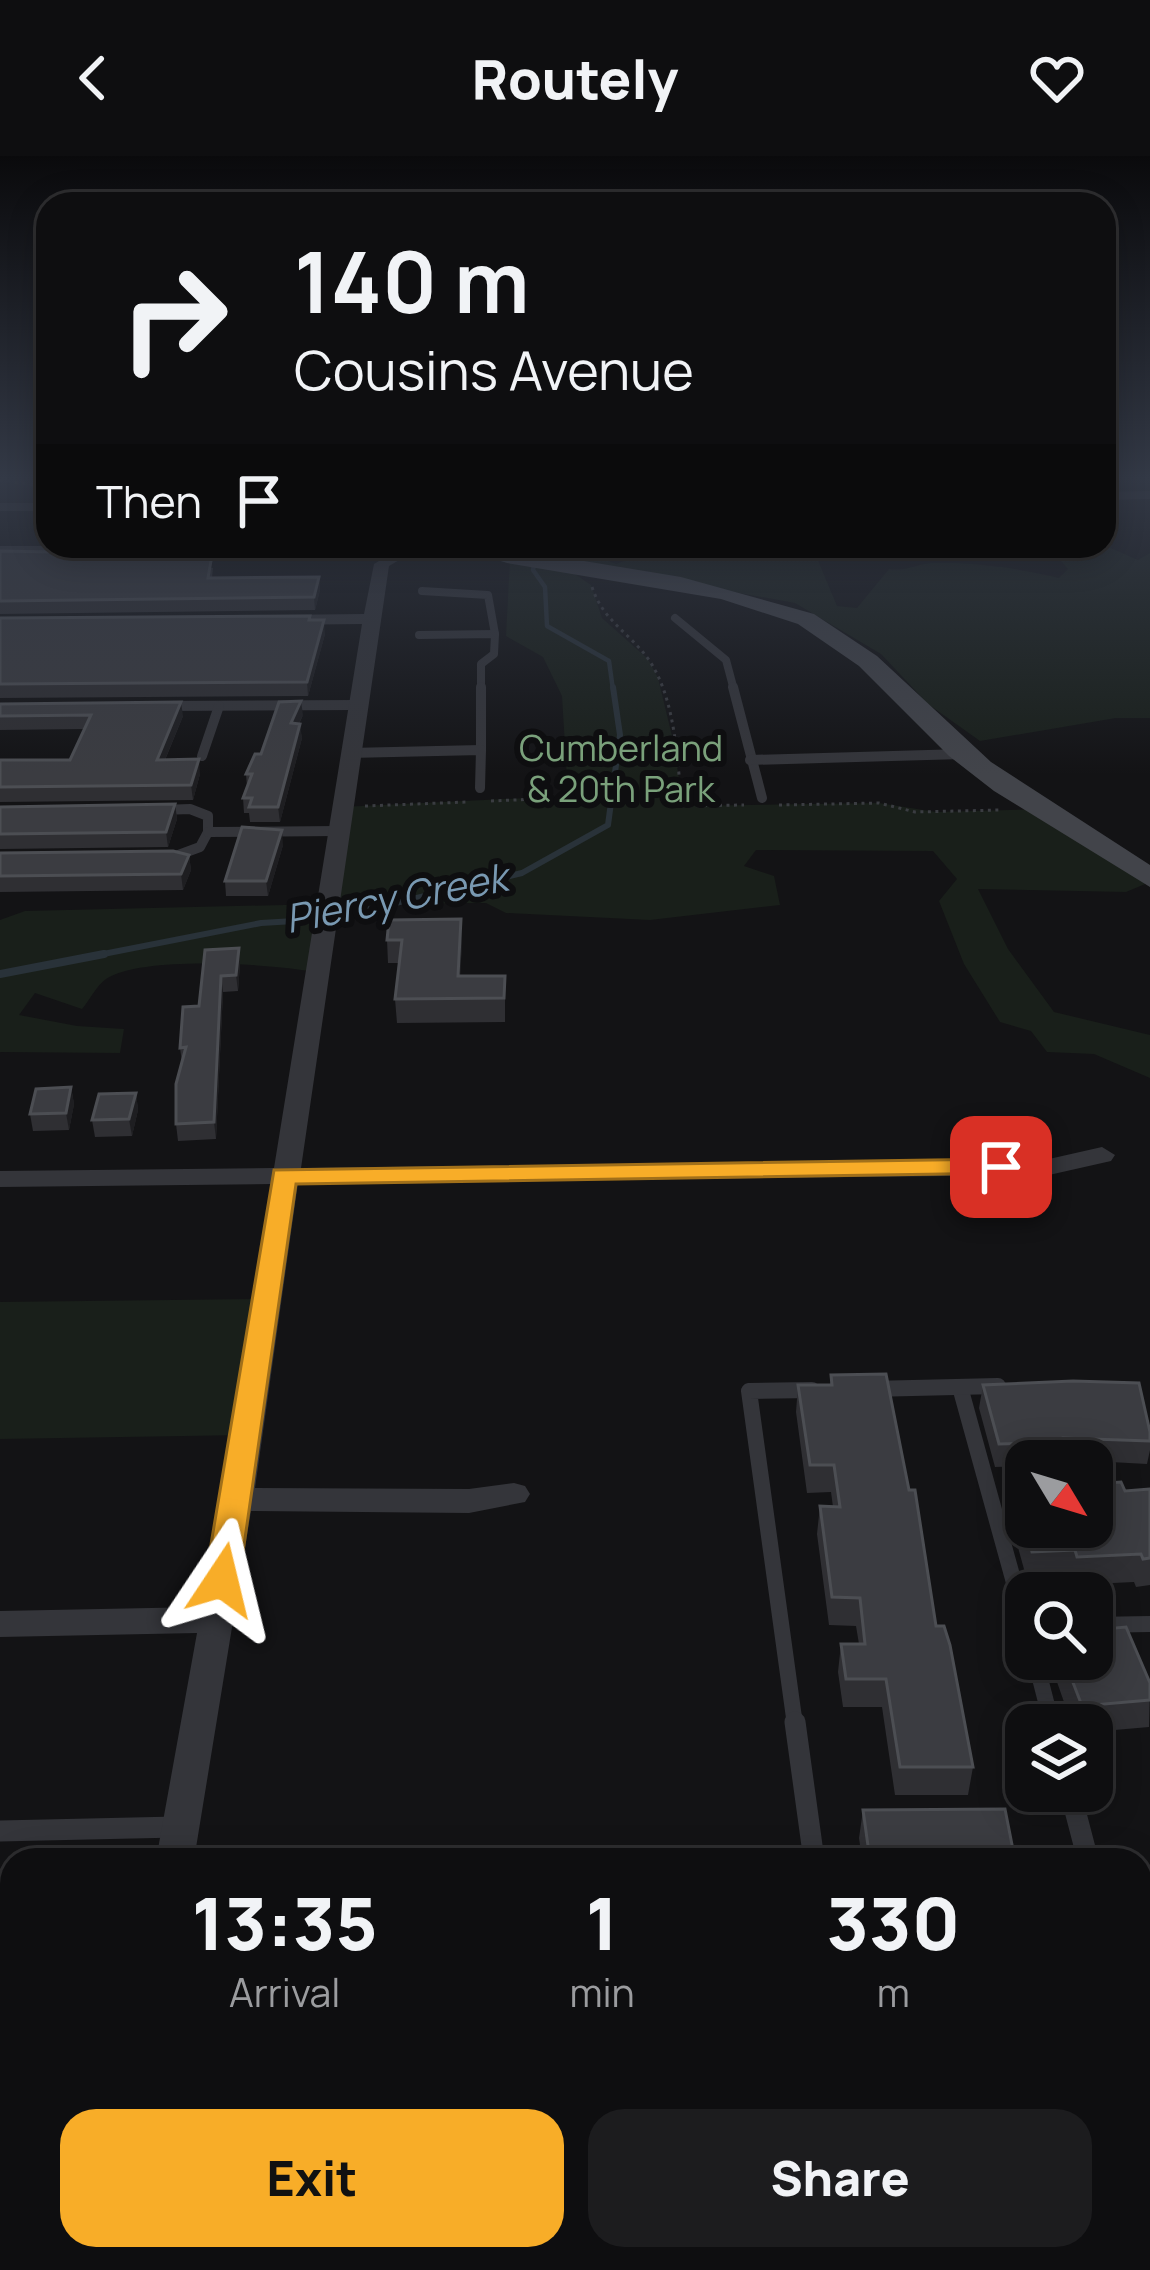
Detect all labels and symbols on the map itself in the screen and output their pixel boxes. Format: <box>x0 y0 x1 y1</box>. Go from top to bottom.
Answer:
park label: Cumberland & 20th Park <box>519 723 723 813</box>
water label: Piercy Creek <box>280 848 517 945</box>
pin <box>950 1116 1052 1218</box>
north arrow <box>1005 1440 1113 1548</box>
position arrow <box>159 1517 285 1643</box>

